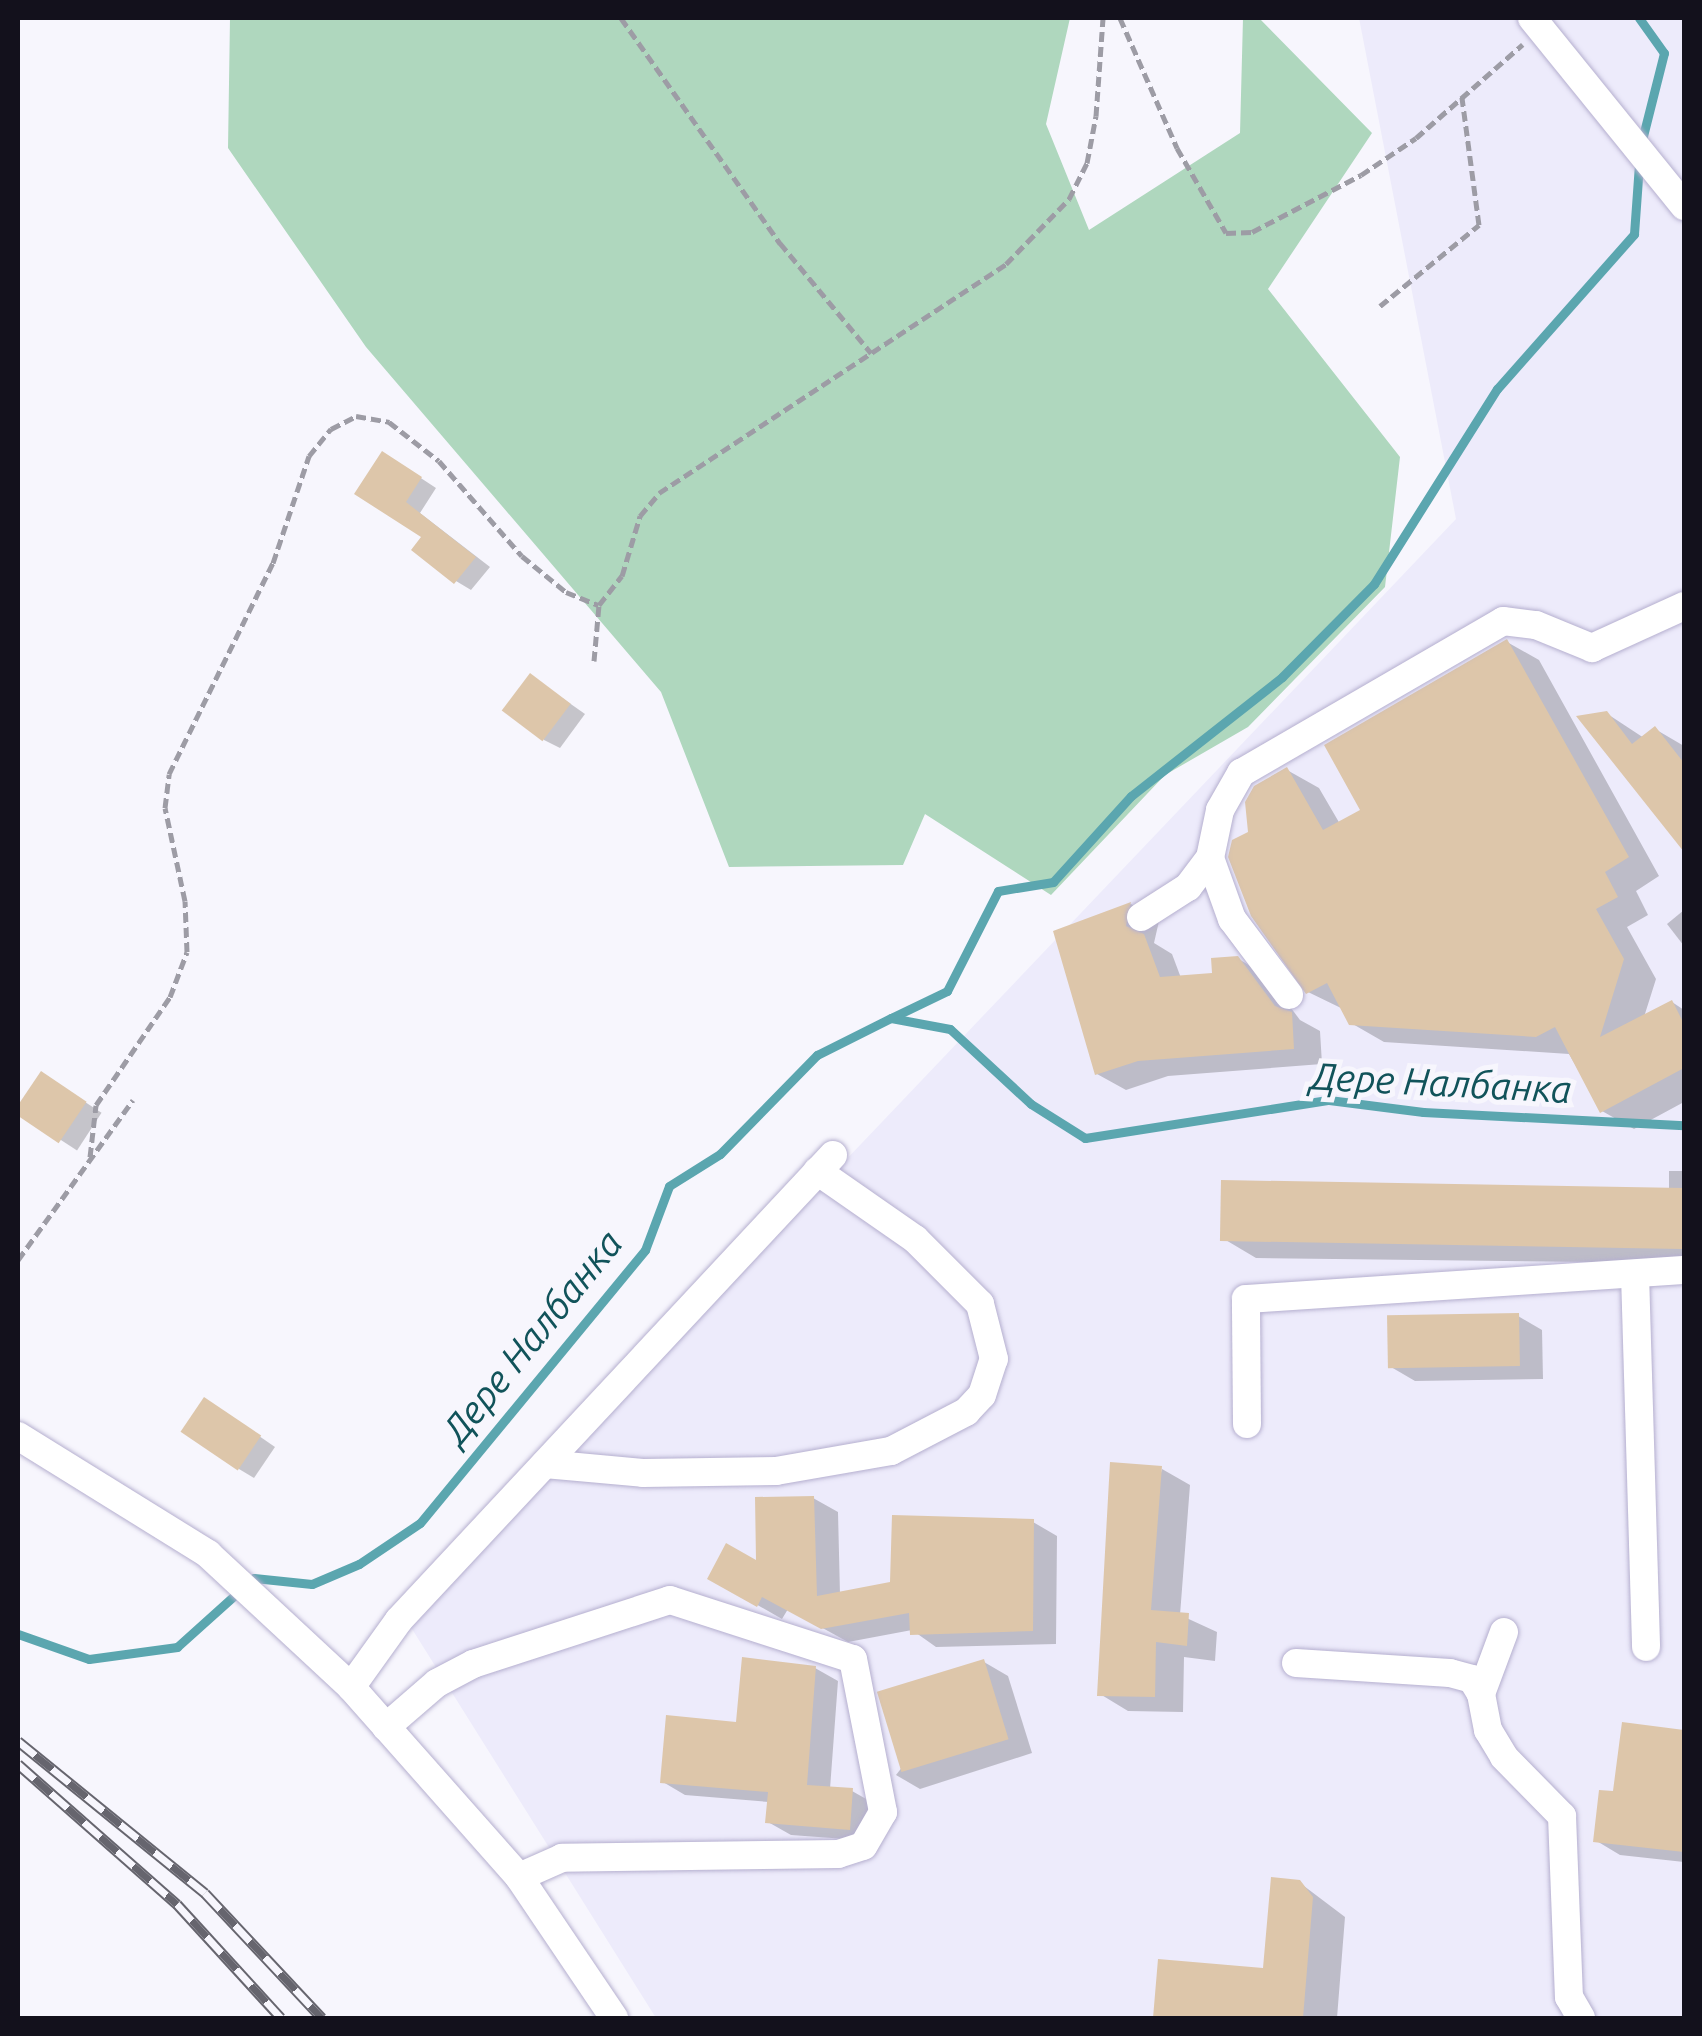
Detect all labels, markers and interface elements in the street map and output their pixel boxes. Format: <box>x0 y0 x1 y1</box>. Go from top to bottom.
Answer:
water label: Дере Налбанка <box>1309 1053 1573 1113</box>
water label: Дере Налбанка <box>432 1221 632 1453</box>

